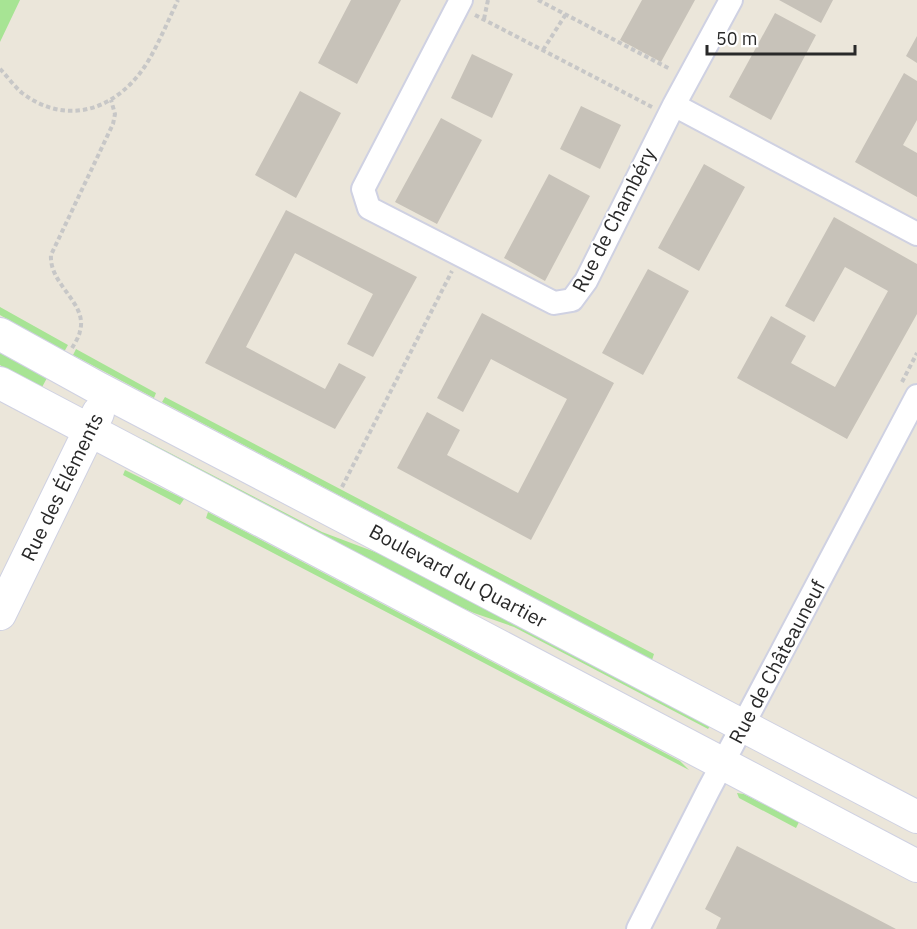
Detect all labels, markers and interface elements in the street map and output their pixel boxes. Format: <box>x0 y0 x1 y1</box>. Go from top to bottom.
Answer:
scale bar <box>707 18 856 56</box>
text: 50 m <box>716 27 758 50</box>
street label: Rue de Chambéry <box>565 143 662 297</box>
street label: Rue des Éléments <box>14 408 109 565</box>
street label: Boulevard du Quartier <box>365 517 552 634</box>
street label: Rue de Châteauneuf <box>722 575 831 748</box>

